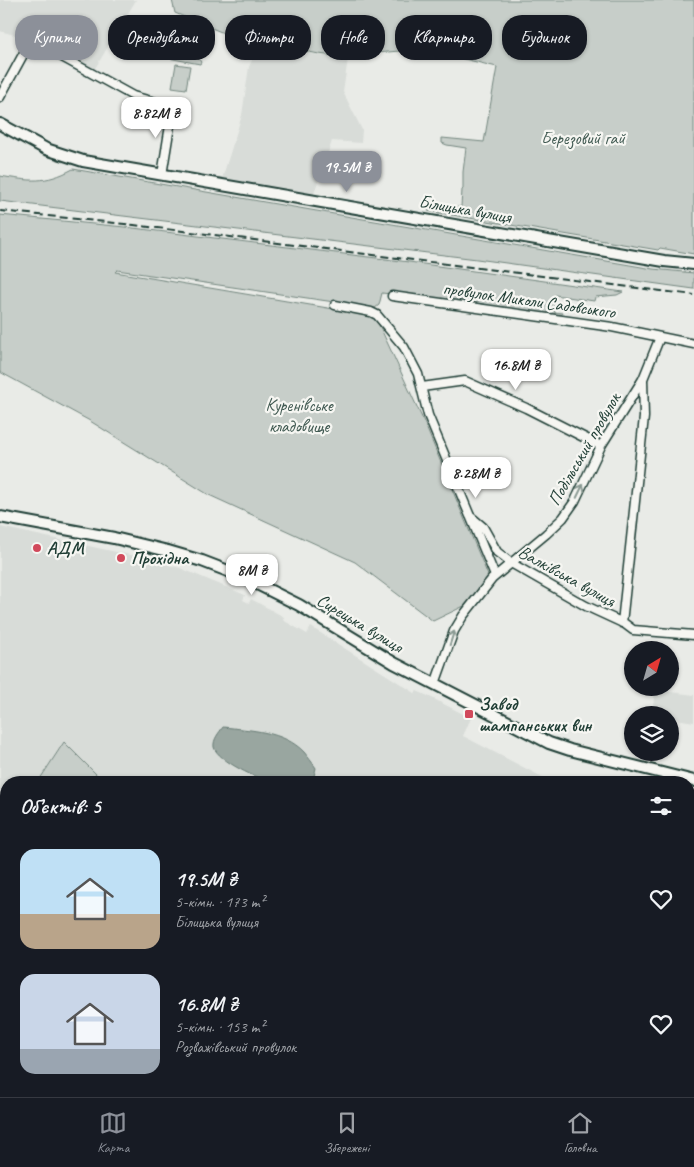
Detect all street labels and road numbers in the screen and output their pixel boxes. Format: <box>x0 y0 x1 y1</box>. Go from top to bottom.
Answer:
street label: Білицька вулиця <box>417 190 514 228</box>
street label: провулок Миколи Садовського <box>441 277 618 323</box>
street label: Подільський провулок <box>543 388 626 509</box>
street label: Валківська вулиця <box>515 540 621 612</box>
street label: Сирецька вулиця <box>313 589 409 658</box>

